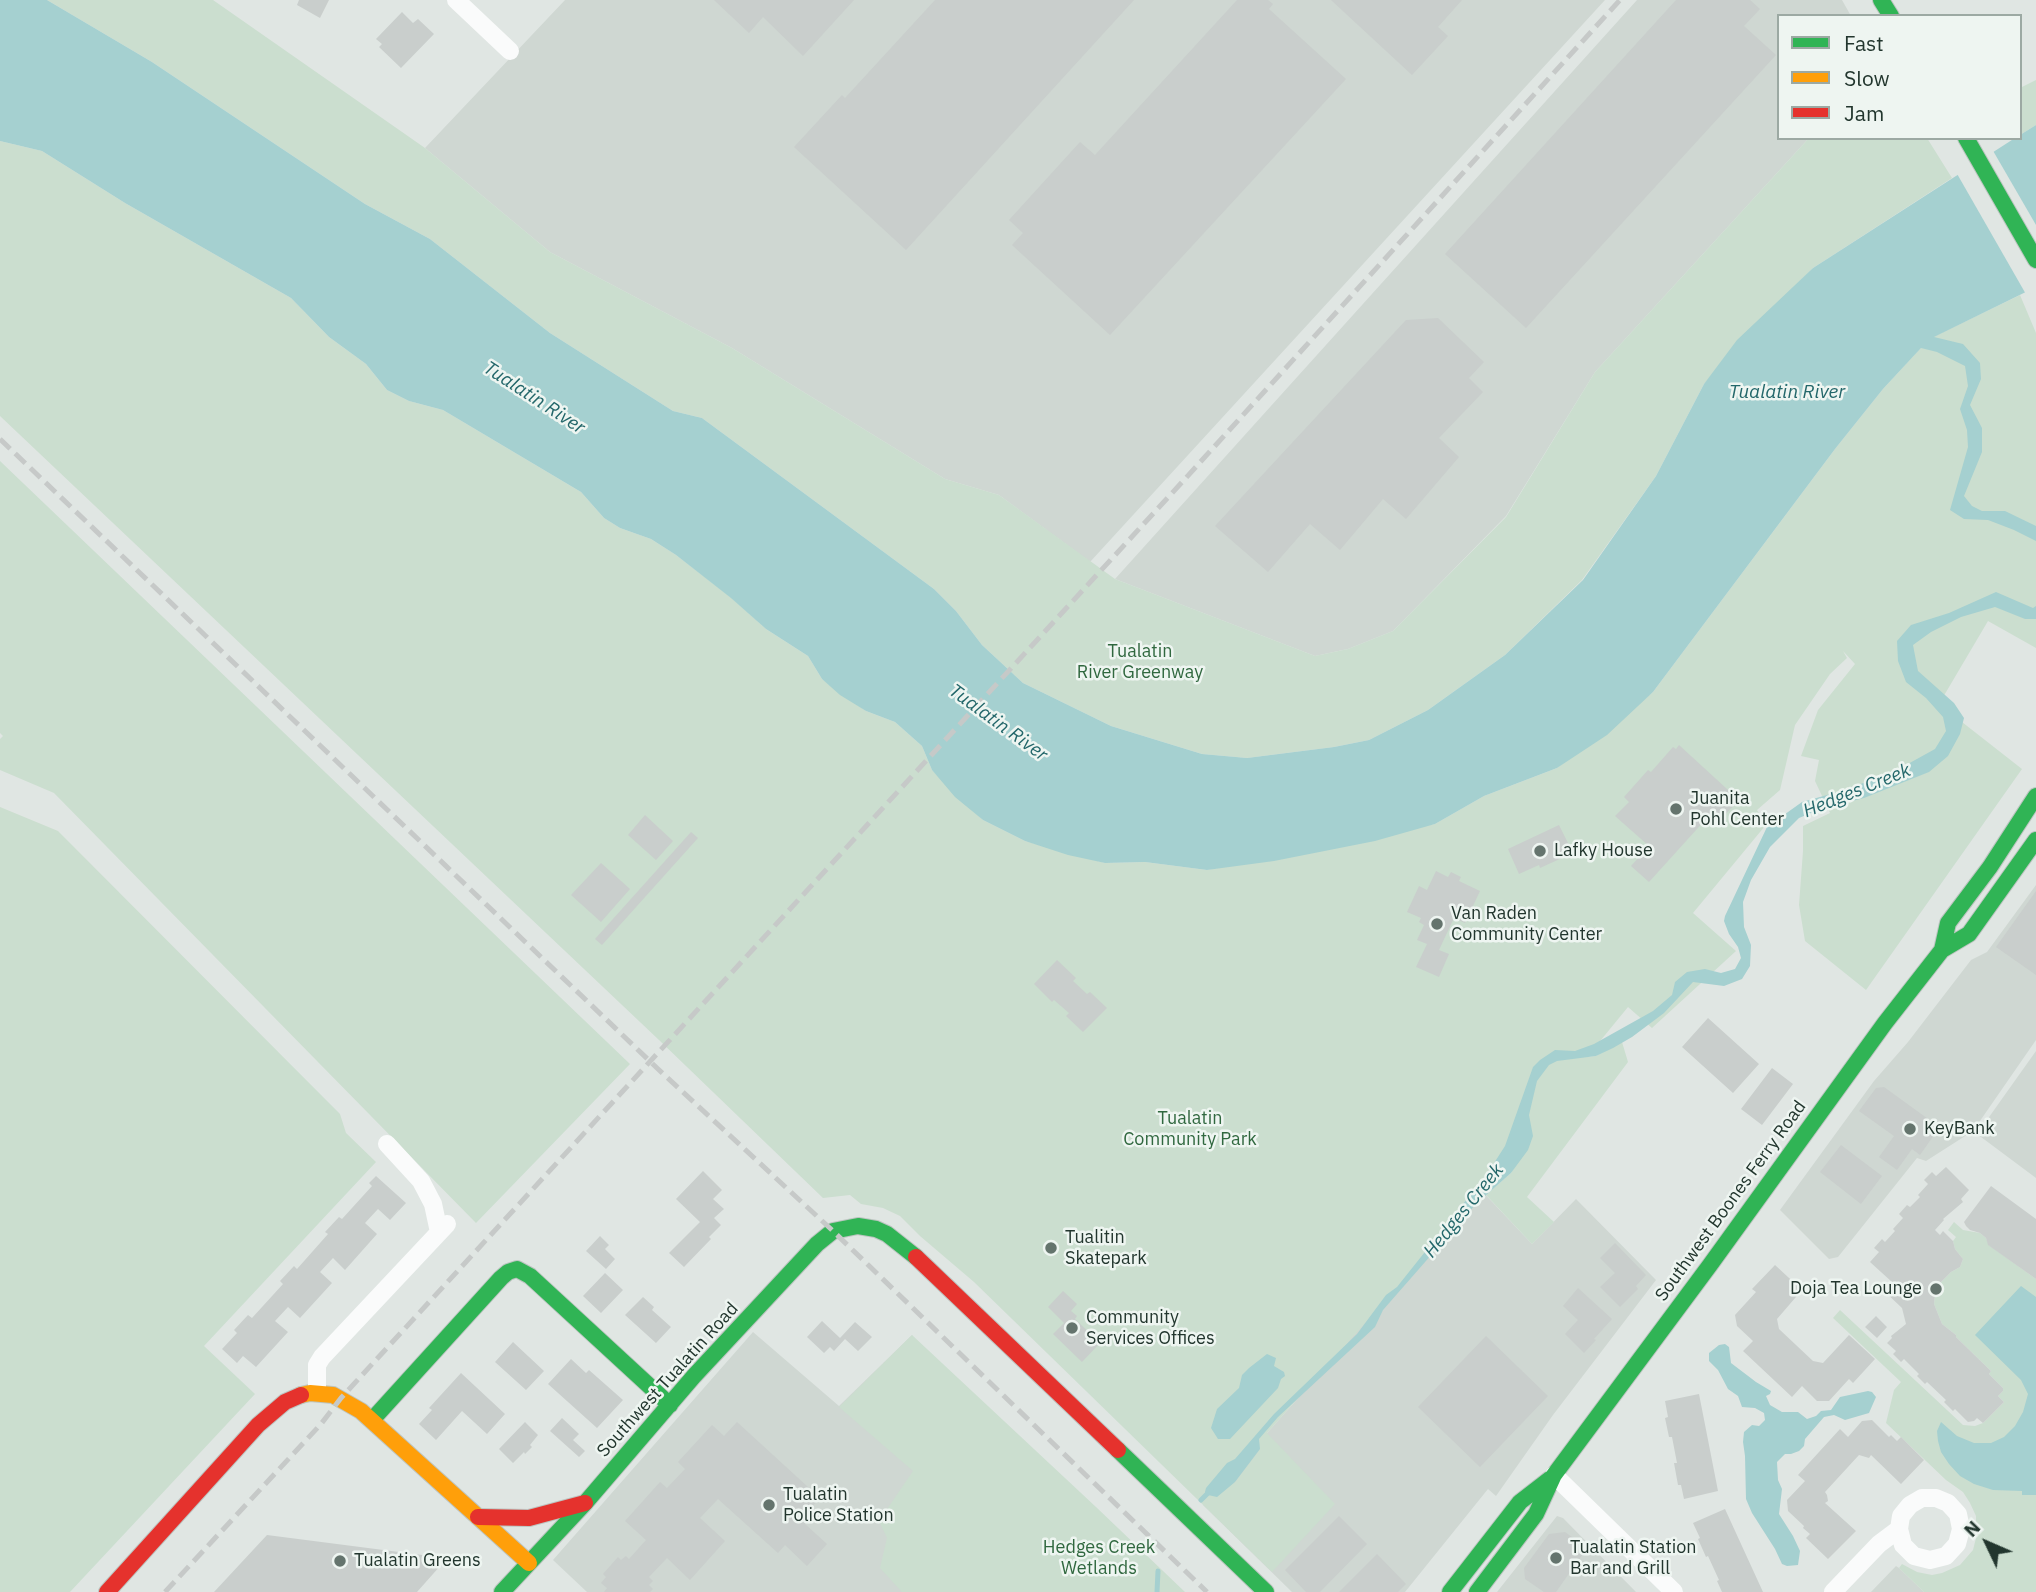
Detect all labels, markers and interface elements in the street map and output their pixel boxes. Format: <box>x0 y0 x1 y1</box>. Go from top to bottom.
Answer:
legend <box>1777 14 2022 140</box>
text: Fast <box>1844 29 1884 57</box>
text: Slow <box>1844 64 1890 92</box>
text: Jam <box>1844 99 1884 127</box>
water label: Tualatin River <box>479 357 589 439</box>
water label: Tualatin River <box>1729 382 1845 404</box>
park label: Tualatin River Greenway <box>1077 641 1203 684</box>
water label: Tualatin River <box>944 680 1052 766</box>
water label: Hedges Creek <box>1800 759 1914 823</box>
place label: Juanita Pohl Center <box>1690 788 1784 830</box>
marker: Juanita Pohl Center <box>1668 801 1684 817</box>
place label: Lafky House <box>1554 840 1653 862</box>
marker: Lafky House <box>1532 843 1548 859</box>
place label: Van Raden Community Center <box>1451 903 1602 946</box>
marker: Van Raden Community Center <box>1429 916 1445 932</box>
street label: Southwest Boones Ferry Road <box>1651 1097 1811 1305</box>
park label: Tualatin Community Park <box>1123 1108 1257 1150</box>
place label: KeyBank <box>1924 1118 1995 1140</box>
marker: KeyBank <box>1902 1121 1918 1137</box>
water label: Hedges Creek <box>1419 1159 1509 1263</box>
place label: Tualitin Skatepark <box>1065 1227 1147 1270</box>
marker: Tualitin Skatepark <box>1043 1240 1059 1256</box>
place label: Doja Tea Lounge <box>1790 1278 1922 1300</box>
marker: Doja Tea Lounge <box>1928 1281 1944 1297</box>
street label: Southwest Tualatin Road <box>593 1298 743 1462</box>
place label: Community Services Offices <box>1086 1307 1215 1350</box>
marker: Community Services Offices <box>1064 1320 1080 1336</box>
place label: Tualatin Police Station <box>783 1484 894 1526</box>
marker: Tualatin Police Station <box>761 1497 777 1513</box>
north arrow <box>1952 1508 2022 1578</box>
text: N <box>1958 1515 1985 1542</box>
park label: Hedges Creek Wetlands <box>1043 1537 1155 1580</box>
place label: Tualatin Station Bar and Grill <box>1570 1537 1697 1580</box>
place label: Tualatin Greens <box>354 1550 481 1572</box>
marker: Tualatin Station Bar and Grill <box>1548 1550 1564 1566</box>
marker: Tualatin Greens <box>332 1553 348 1569</box>

